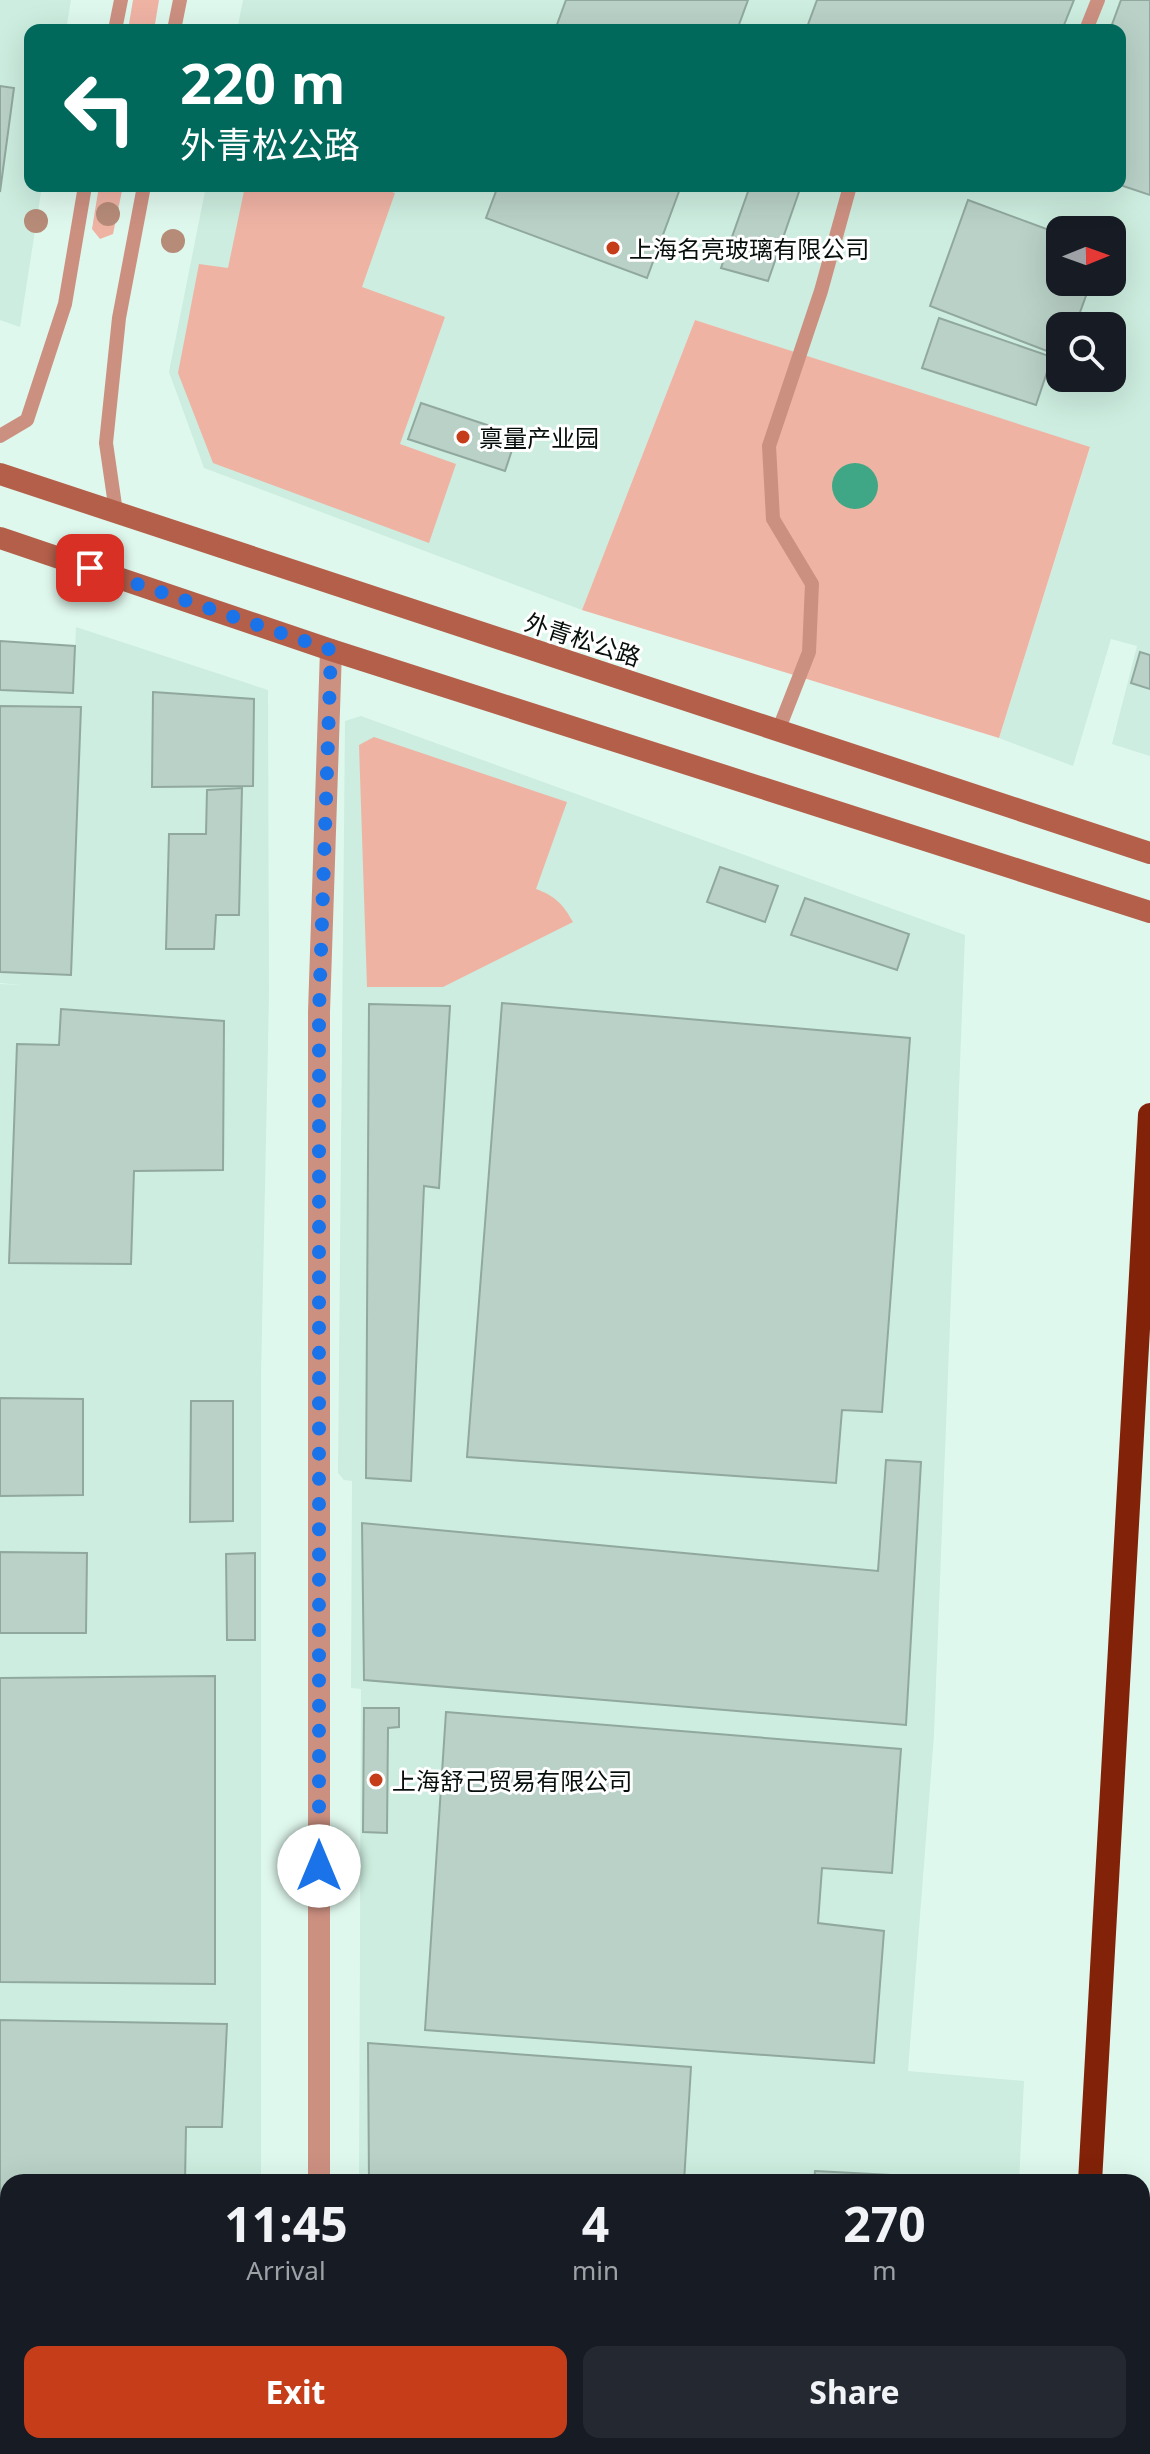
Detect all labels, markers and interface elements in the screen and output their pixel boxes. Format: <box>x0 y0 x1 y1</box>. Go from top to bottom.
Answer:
text: 220 m <box>180 44 345 120</box>
icon: left <box>48 56 152 160</box>
text: 外青松公路 <box>180 120 360 169</box>
north arrow <box>1046 216 1126 296</box>
map controls <box>1046 216 1126 392</box>
place label: 上海名亮玻璃有限公司 <box>629 232 869 265</box>
marker: 上海名亮玻璃有限公司 <box>604 239 622 257</box>
button: search <box>1046 312 1126 392</box>
place label: 禀量产业园 <box>479 421 599 454</box>
marker: 禀量产业园 <box>454 428 472 446</box>
pin <box>56 534 124 602</box>
icon: arrive <box>68 546 112 590</box>
street label: 外青松公路 <box>521 605 645 673</box>
place label: 上海舒己贸易有限公司 <box>392 1764 632 1797</box>
marker: 上海舒己贸易有限公司 <box>367 1771 385 1789</box>
position arrow <box>277 1824 361 1908</box>
text: 11:45 <box>224 2191 348 2256</box>
text: 4 <box>582 2191 609 2256</box>
text: 270 <box>843 2191 926 2256</box>
text: Arrival <box>246 2252 326 2288</box>
text: min <box>572 2252 619 2288</box>
text: m <box>872 2252 897 2288</box>
button: Exit <box>24 2346 567 2438</box>
button: Share <box>583 2346 1126 2438</box>

